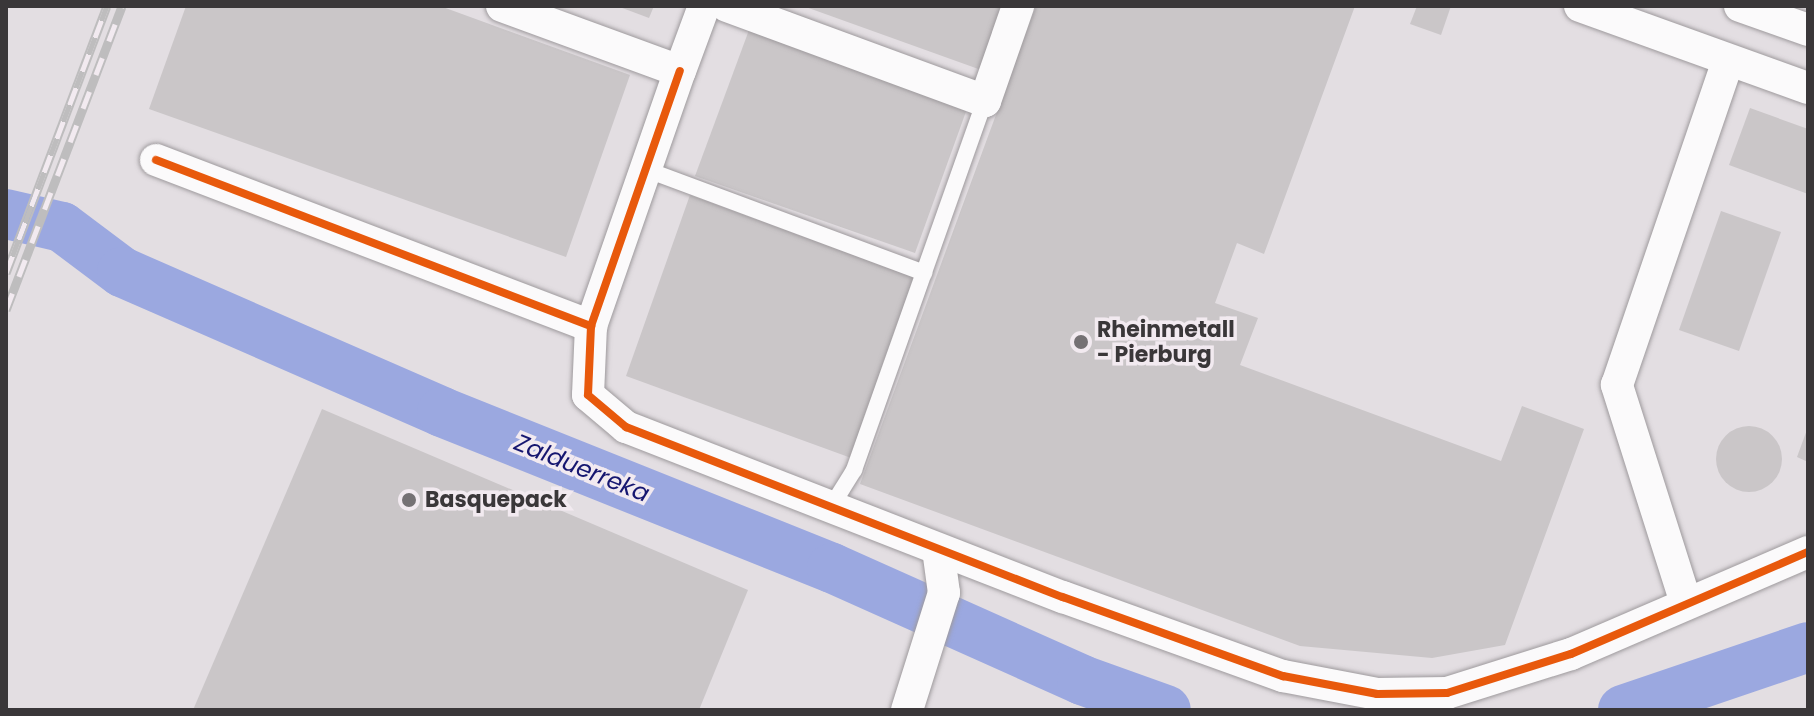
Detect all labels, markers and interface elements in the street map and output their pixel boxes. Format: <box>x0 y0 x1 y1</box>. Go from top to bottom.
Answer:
place label: Rheinmetall - Pierburg <box>1097 316 1235 368</box>
marker: Rheinmetall - Pierburg <box>1072 333 1090 351</box>
water label: Zalduerreka <box>510 428 654 508</box>
place label: Basquepack <box>425 487 567 513</box>
marker: Basquepack <box>400 491 418 509</box>

